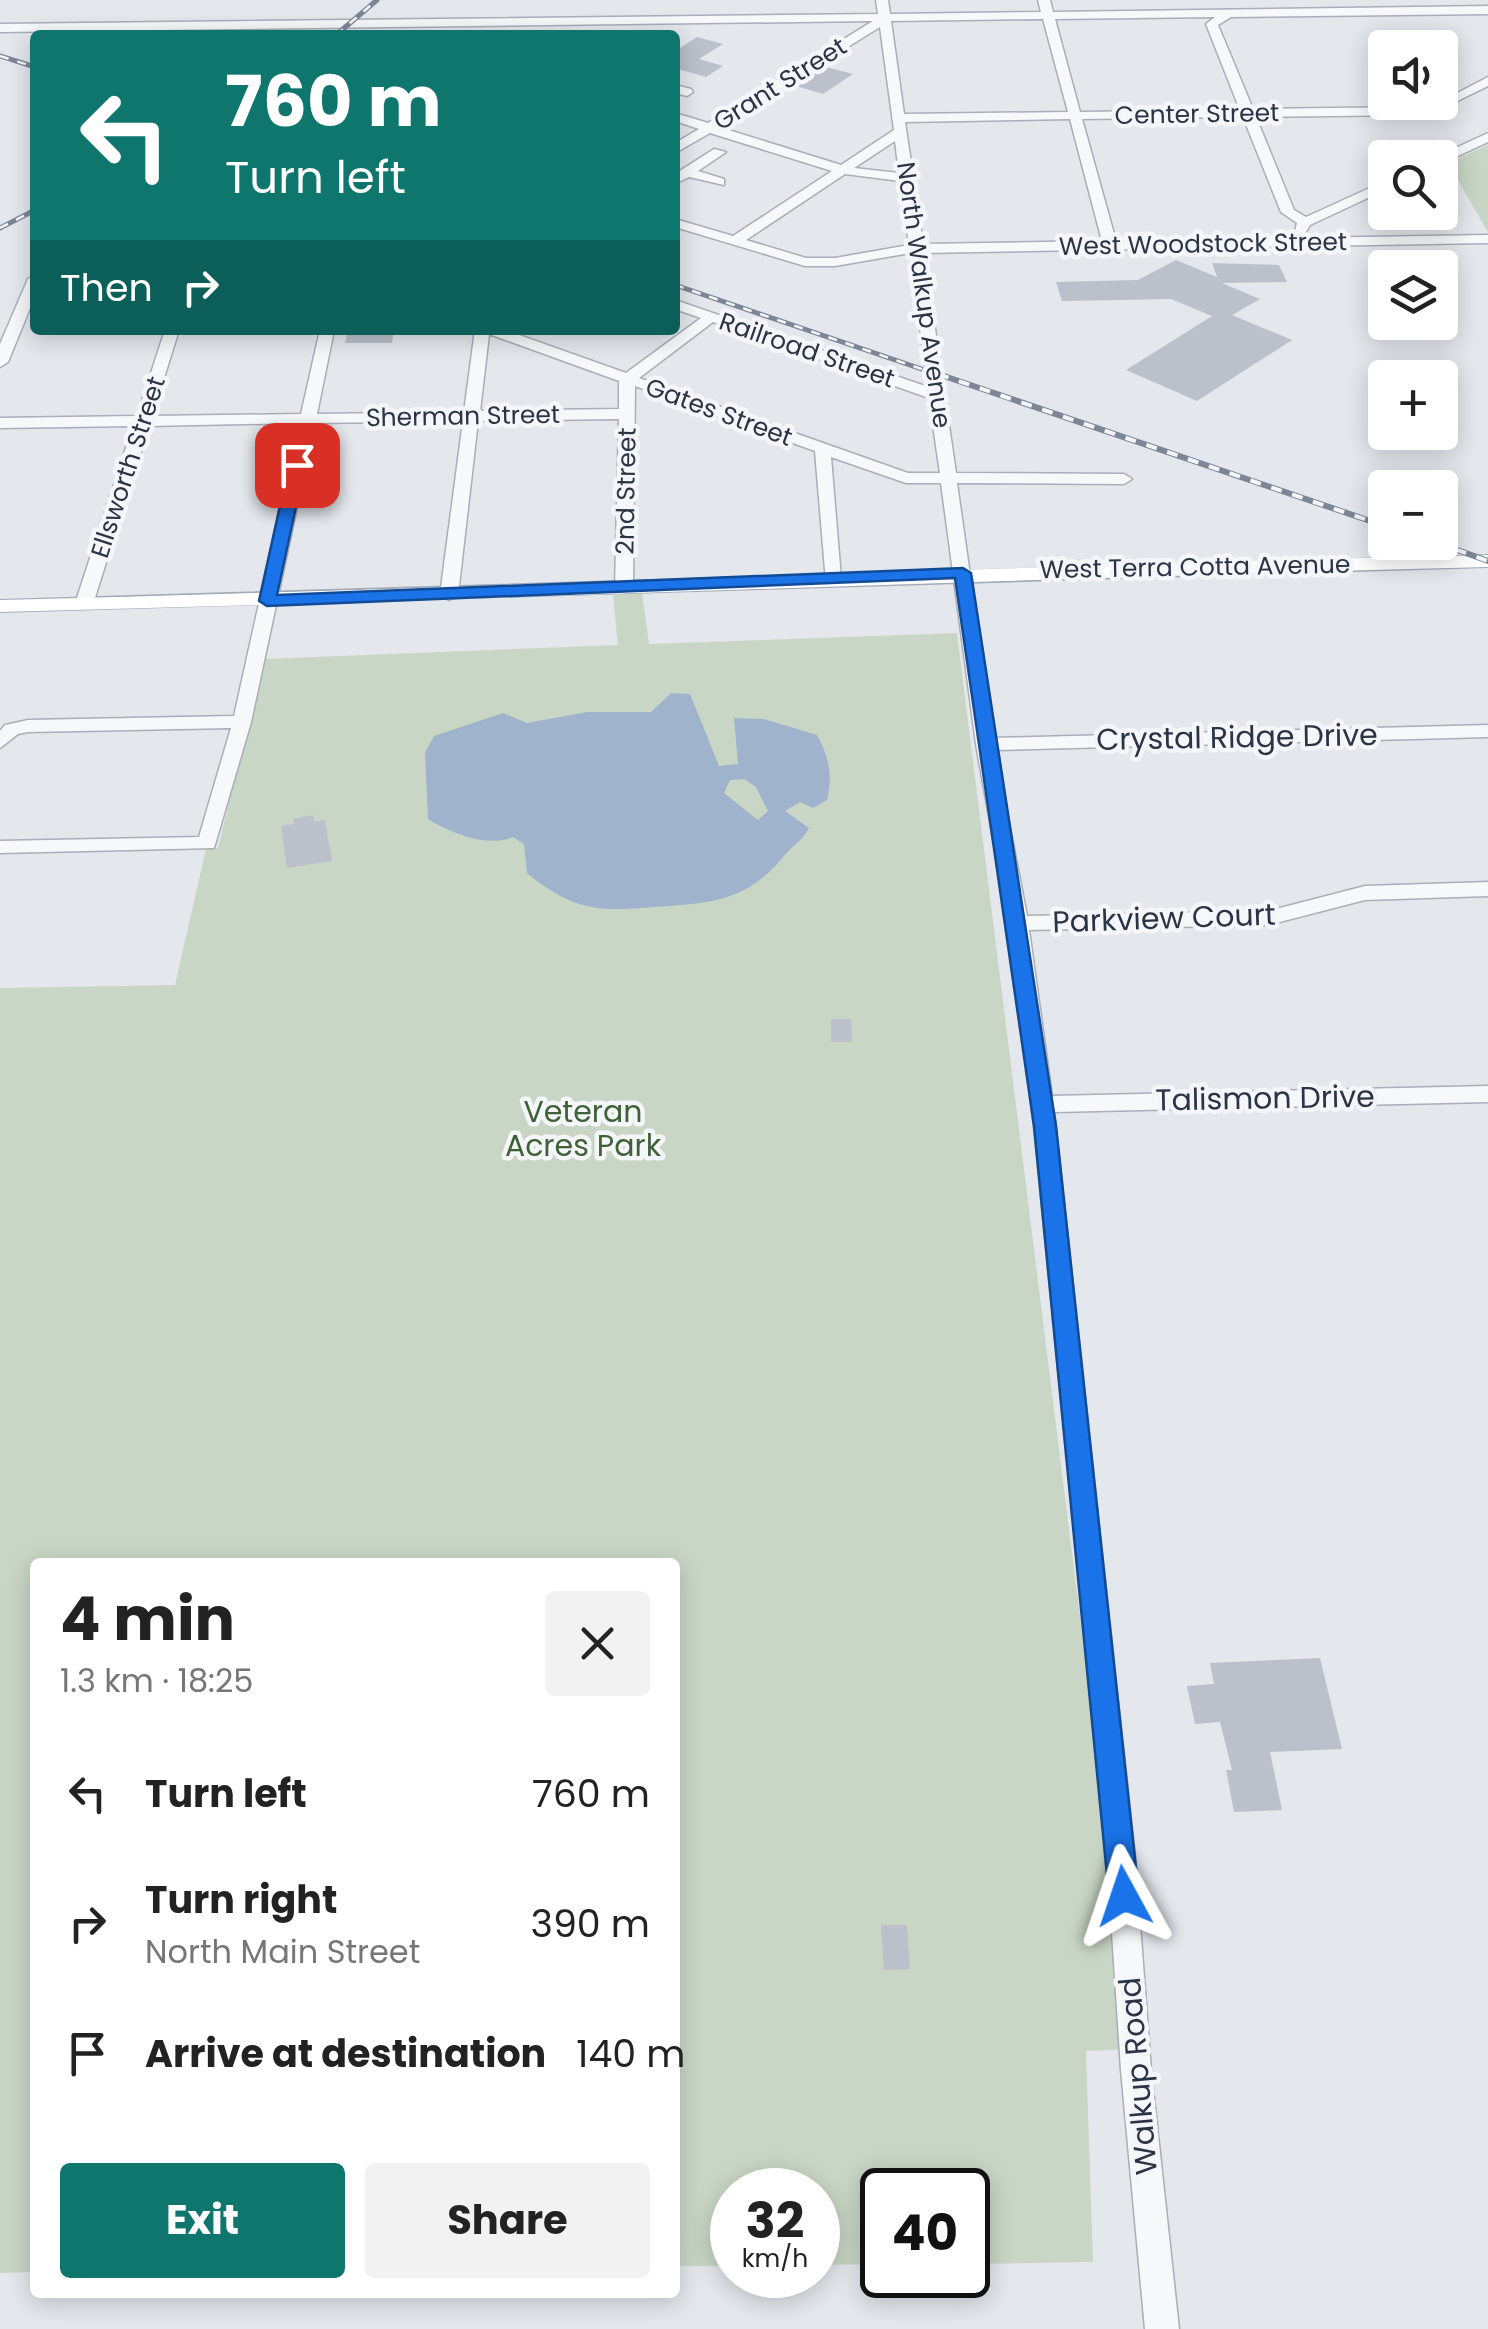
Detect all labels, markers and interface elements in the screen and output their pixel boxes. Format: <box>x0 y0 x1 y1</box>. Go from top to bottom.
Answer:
street label: Grant Street <box>707 29 853 139</box>
map controls <box>1368 30 1458 560</box>
button: sound <box>1368 30 1458 120</box>
text: 760 m <box>225 52 442 151</box>
icon: left <box>60 70 190 200</box>
street label: Center Street <box>1114 95 1280 133</box>
button: search <box>1368 140 1458 230</box>
text: Turn left <box>225 146 406 209</box>
street label: North Walkup Avenue <box>888 160 960 430</box>
street label: West Woodstock Street <box>1059 224 1347 264</box>
button: layers <box>1368 250 1458 340</box>
icon: right <box>173 260 228 315</box>
text: Then <box>60 261 153 314</box>
street label: Railroad Street <box>715 304 899 396</box>
button: + <box>1368 360 1458 450</box>
street label: Gates Street <box>641 369 797 455</box>
street label: Ellsworth Street <box>82 372 174 562</box>
street label: Sherman Street <box>366 397 560 435</box>
pin <box>255 423 340 508</box>
street label: 2nd Street <box>607 427 645 555</box>
icon: arrive <box>270 438 325 493</box>
button: − <box>1368 470 1458 560</box>
street label: West Terra Cotta Avenue <box>1039 547 1351 587</box>
street label: Crystal Ridge Drive <box>1096 713 1378 761</box>
street label: Parkview Court <box>1052 893 1276 943</box>
street label: Talismon Drive <box>1155 1075 1375 1121</box>
park label: Veteran Acres Park <box>505 1090 662 1167</box>
text: 4 min <box>60 1577 235 1661</box>
button: close <box>545 1591 650 1696</box>
text: 1.3 km · 18:25 <box>60 1658 253 1703</box>
icon: left <box>60 1766 115 1821</box>
text: Turn left <box>145 1767 307 1820</box>
text: 760 m <box>532 1767 650 1820</box>
position arrow <box>1072 1844 1176 1948</box>
text: Turn right <box>145 1873 337 1926</box>
icon: right <box>60 1896 115 1951</box>
text: 390 m <box>531 1897 650 1950</box>
text: North Main Street <box>145 1929 420 1974</box>
street label: Walkup Road <box>1108 1976 1168 2176</box>
icon: arrive <box>60 2026 115 2081</box>
text: Arrive at destination <box>145 2027 546 2080</box>
text: 140 m <box>576 2027 685 2080</box>
button: Exit <box>60 2163 345 2278</box>
button: Share <box>365 2163 650 2278</box>
speed limit sign: 40 <box>860 2168 990 2298</box>
text: 32 <box>746 2185 804 2256</box>
text: km/h <box>742 2241 808 2276</box>

